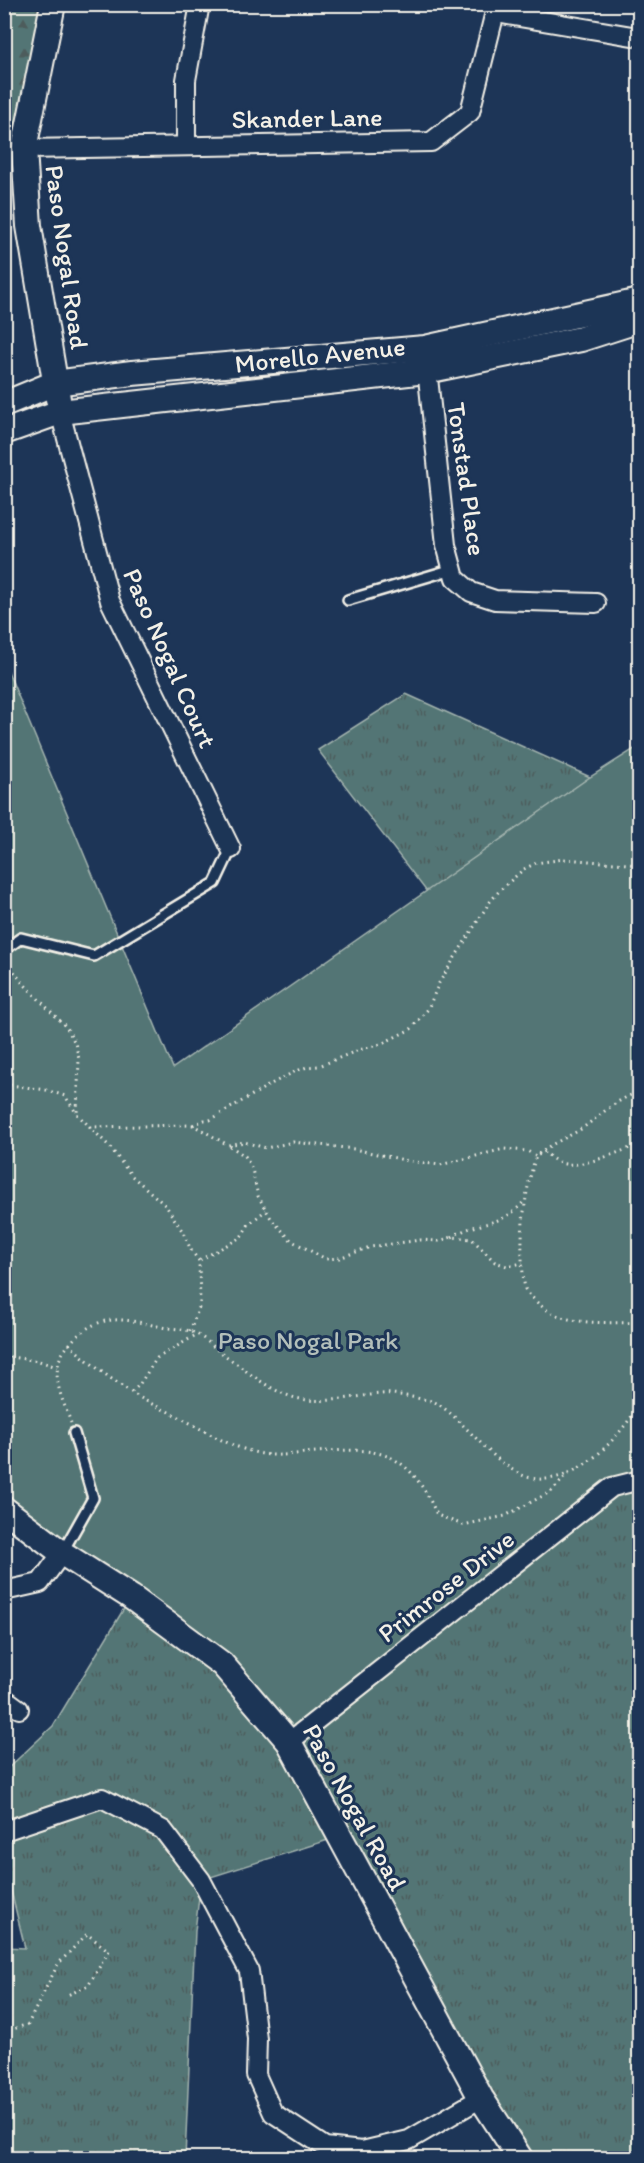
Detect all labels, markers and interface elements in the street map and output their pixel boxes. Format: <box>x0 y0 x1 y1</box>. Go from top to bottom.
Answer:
street label: Skander Lane <box>231 101 383 135</box>
street label: Paso Nogal Road <box>38 163 96 352</box>
street label: Morello Avenue <box>233 330 407 380</box>
street label: Tonstad Place <box>440 400 494 558</box>
street label: Paso Nogal Court <box>116 563 224 753</box>
park label: Paso Nogal Park <box>218 1324 398 1356</box>
street label: Primrose Drive <box>371 1523 521 1649</box>
street label: Paso Nogal Road <box>296 1718 414 1897</box>

